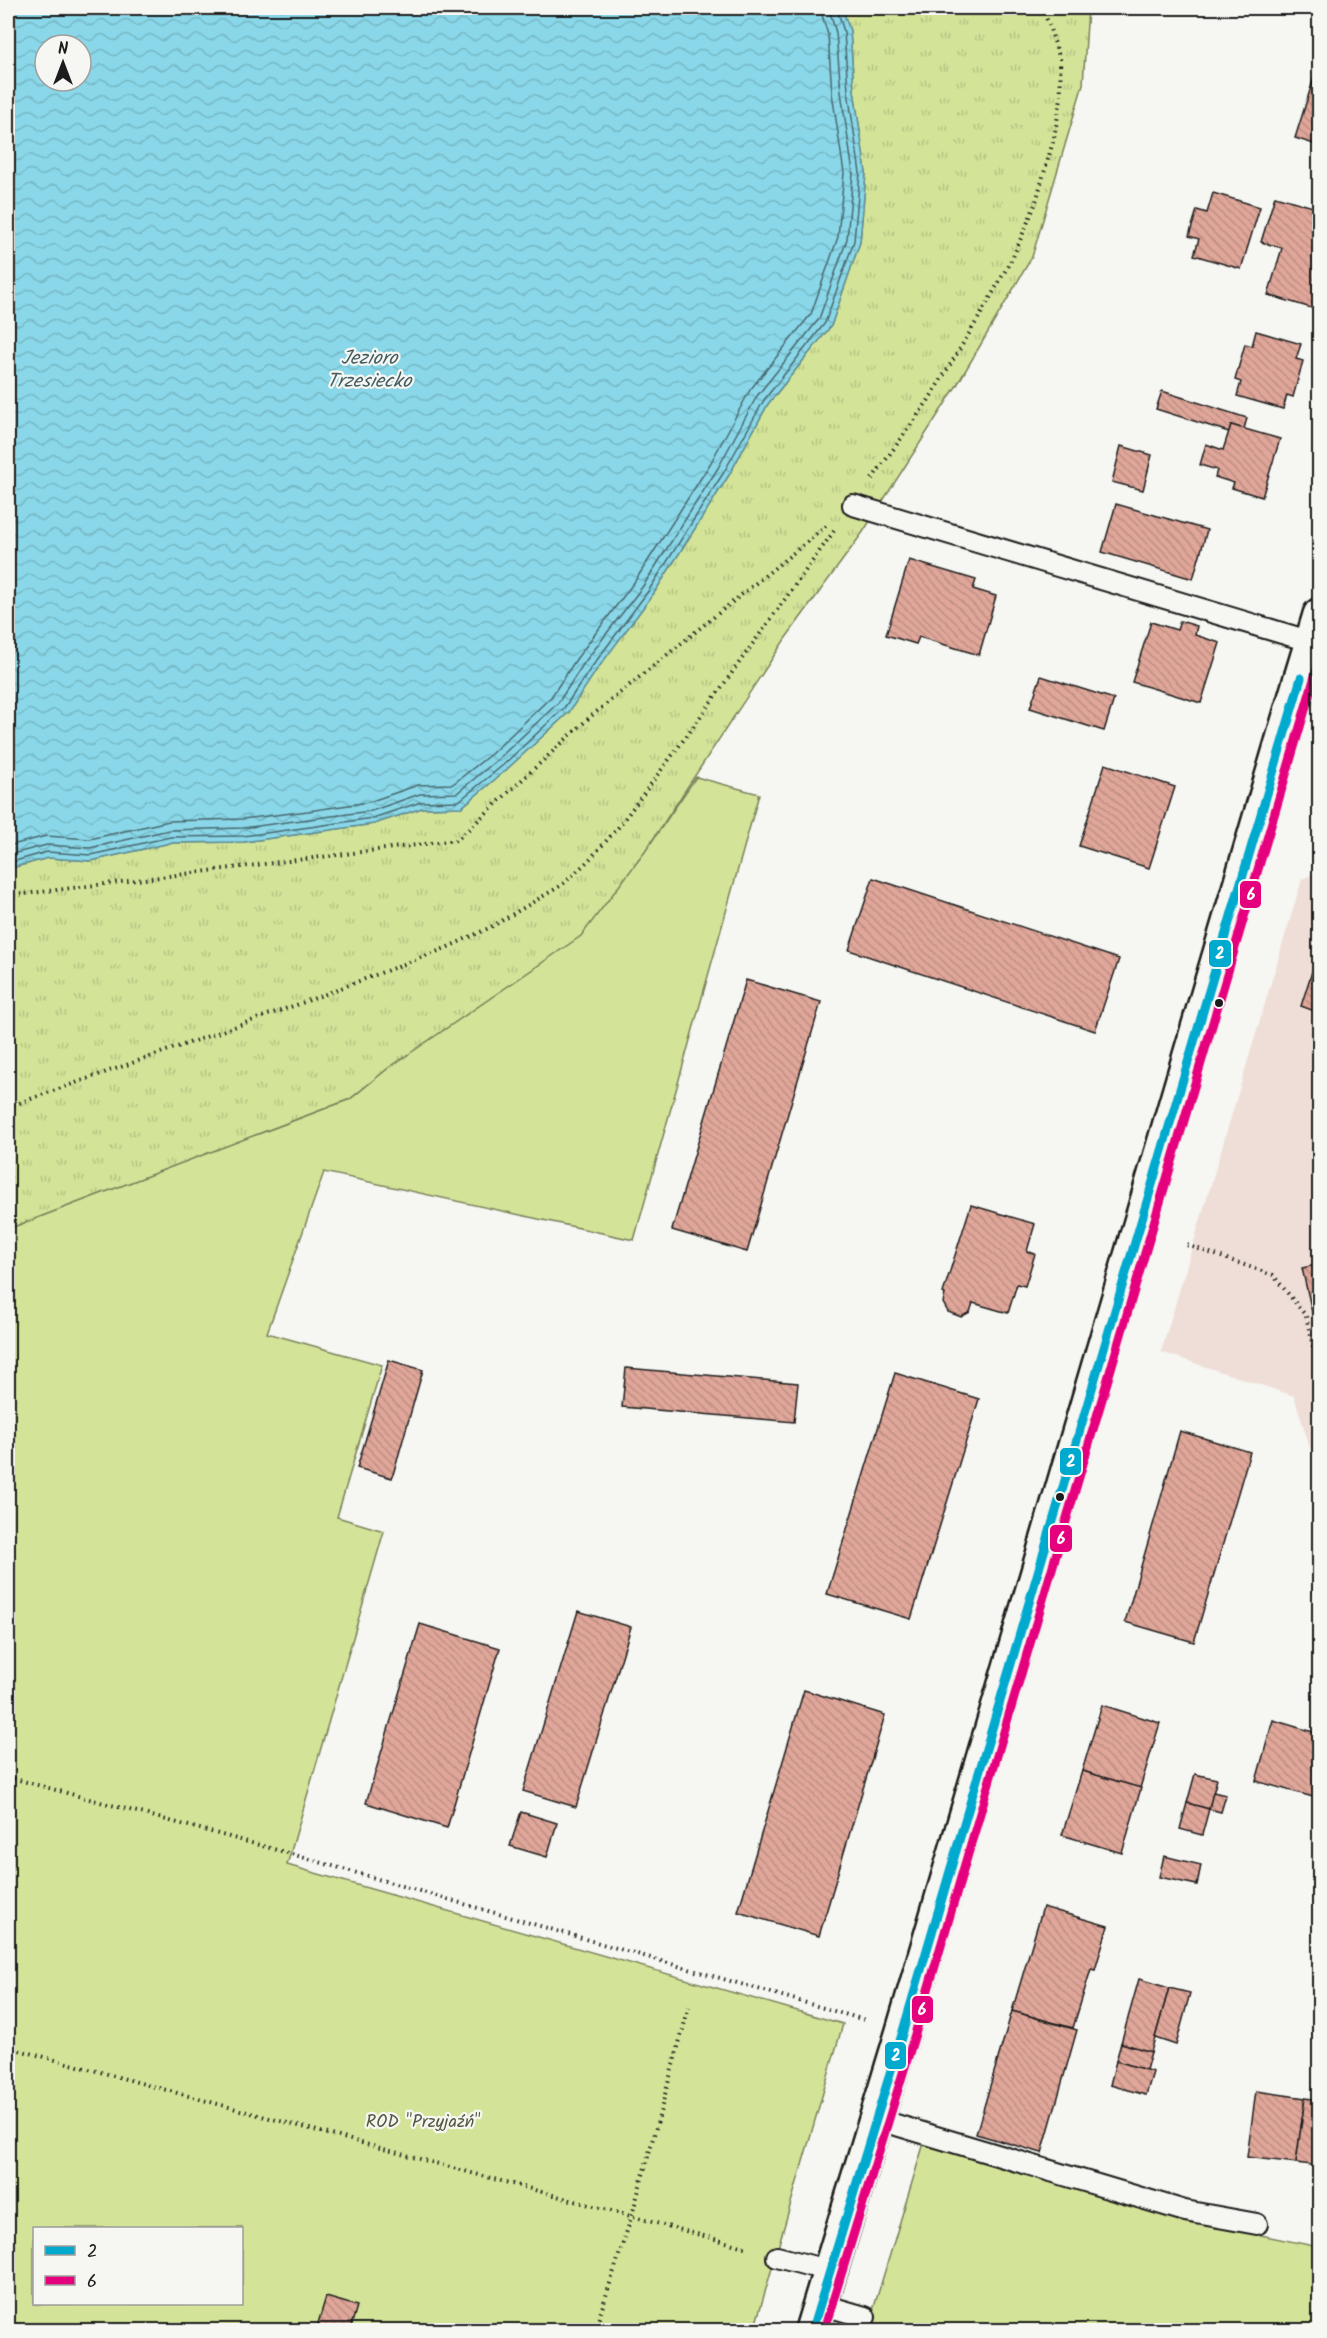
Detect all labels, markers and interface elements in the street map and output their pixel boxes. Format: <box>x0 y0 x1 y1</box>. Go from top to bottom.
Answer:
north arrow <box>33 33 93 93</box>
text: N <box>58 37 68 62</box>
water label: Jezioro Trzesiecko <box>327 343 413 398</box>
line badge: 6 <box>1239 880 1262 909</box>
text: 6 <box>1247 883 1256 908</box>
line badge: 2 <box>1208 939 1232 968</box>
text: 2 <box>1215 942 1225 967</box>
unlabelled marker <box>1213 997 1225 1009</box>
line badge: 2 <box>1059 1447 1082 1476</box>
text: 2 <box>1066 1450 1076 1475</box>
unlabelled marker <box>1054 1491 1066 1503</box>
line badge: 6 <box>1049 1524 1073 1553</box>
text: 6 <box>1057 1527 1066 1552</box>
line badge: 6 <box>911 1995 934 2024</box>
text: 6 <box>918 1998 927 2023</box>
line badge: 2 <box>884 2041 907 2070</box>
text: 2 <box>891 2044 901 2069</box>
park label: ROD "Przyjaźń" <box>366 2108 480 2137</box>
legend <box>33 2227 243 2305</box>
text: 2 <box>87 2238 97 2267</box>
text: 6 <box>87 2268 97 2297</box>

